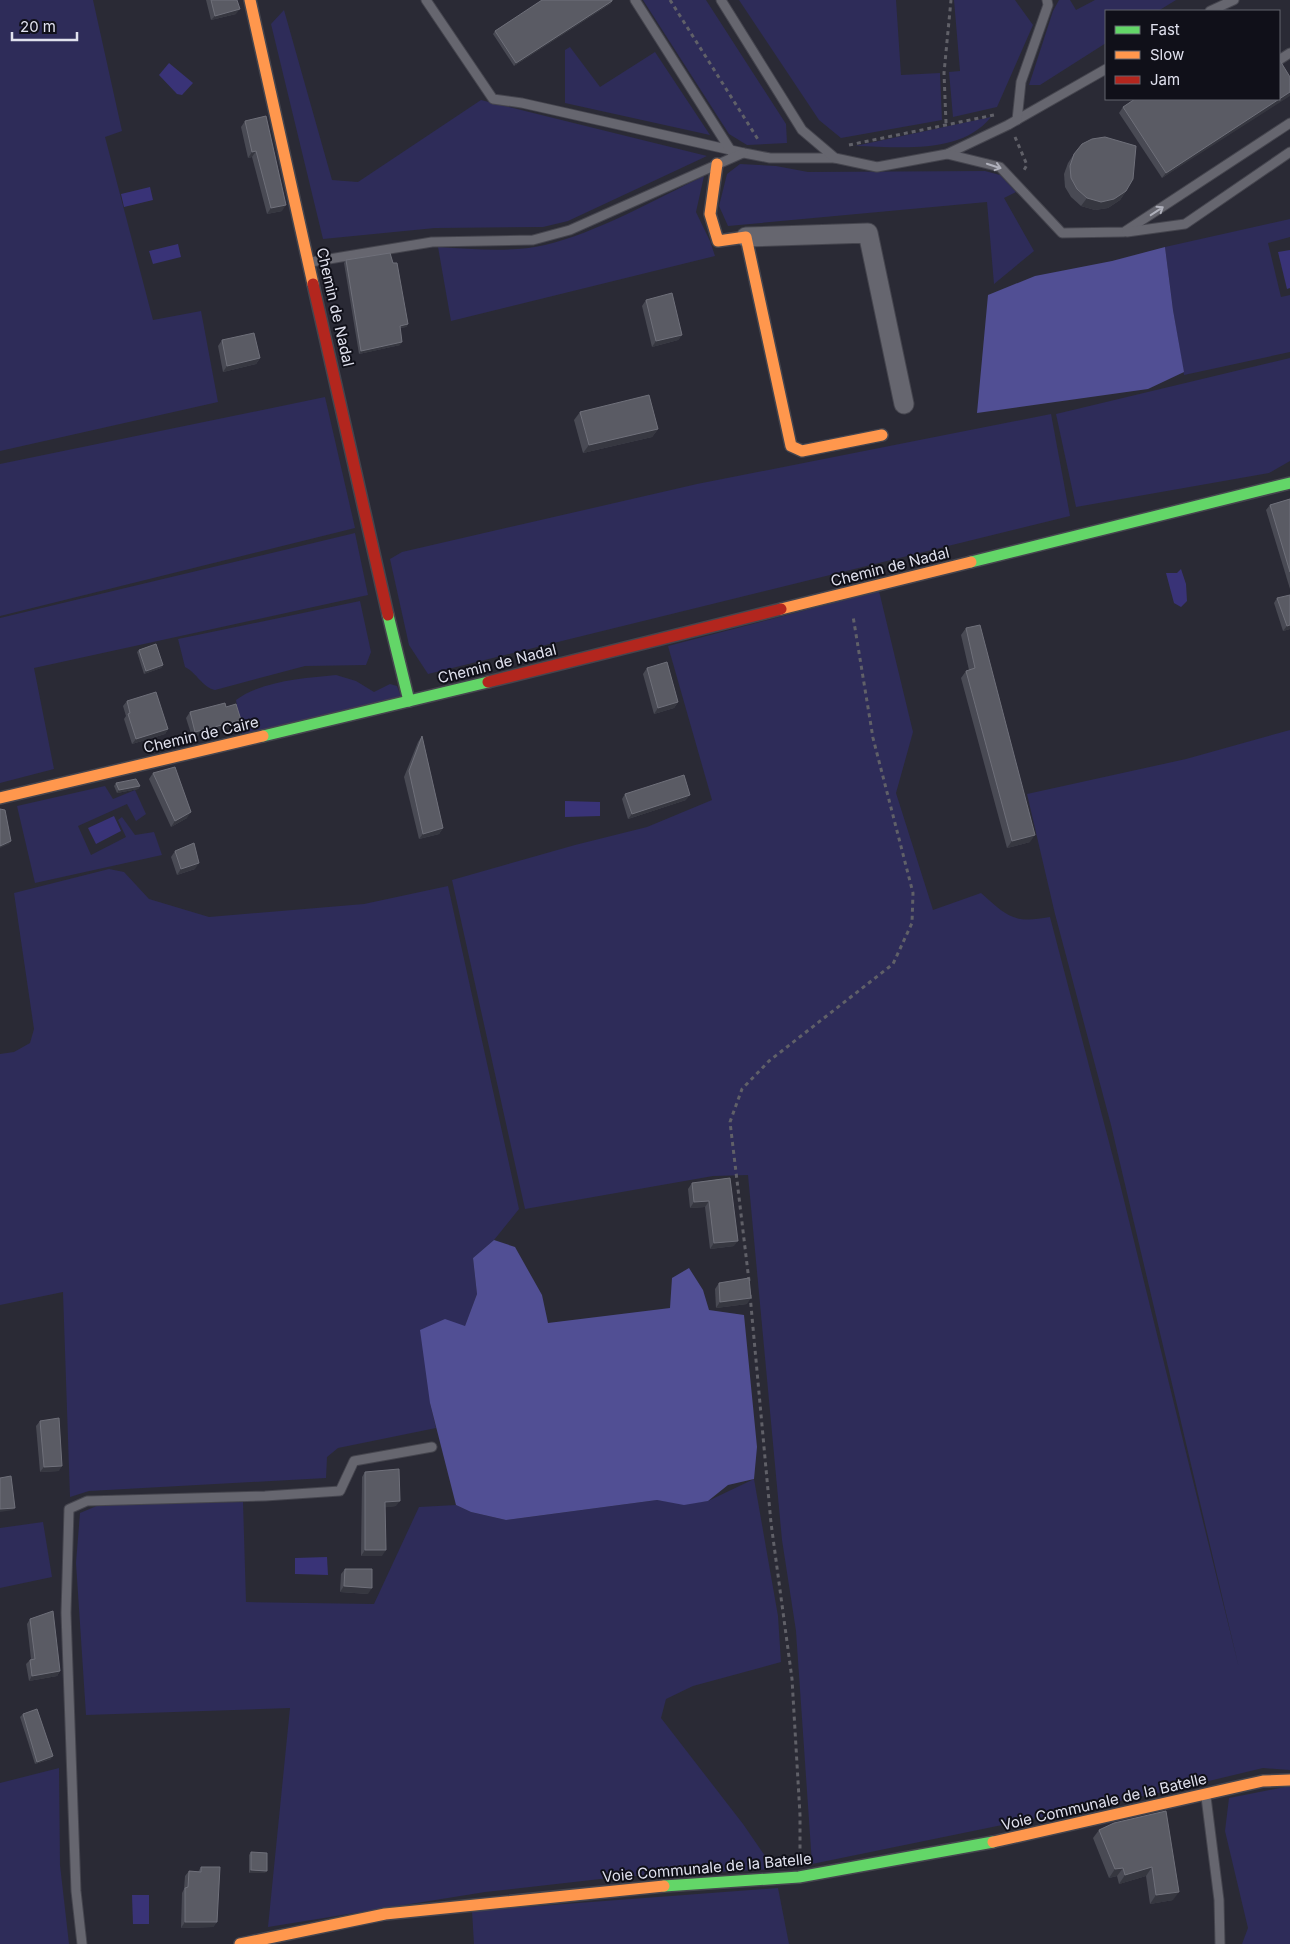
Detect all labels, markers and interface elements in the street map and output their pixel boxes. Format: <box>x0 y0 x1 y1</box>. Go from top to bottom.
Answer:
scale bar <box>12 10 78 42</box>
legend <box>1105 10 1280 100</box>
text: 20 m <box>20 17 56 36</box>
text: Fast <box>1150 20 1180 39</box>
text: Slow <box>1150 45 1184 64</box>
text: Jam <box>1150 70 1180 89</box>
one-way arrow <box>985 162 1001 172</box>
one-way arrow <box>1149 206 1163 216</box>
street label: Chemin de Nadal <box>313 246 358 368</box>
street label: Chemin de Nadal <box>829 543 951 590</box>
street label: Chemin de Nadal <box>436 640 558 687</box>
street label: Chemin de Caire <box>141 712 260 757</box>
street label: Voie Communale de la Batelle <box>999 1769 1209 1834</box>
street label: Voie Communale de la Batelle <box>601 1849 813 1886</box>

